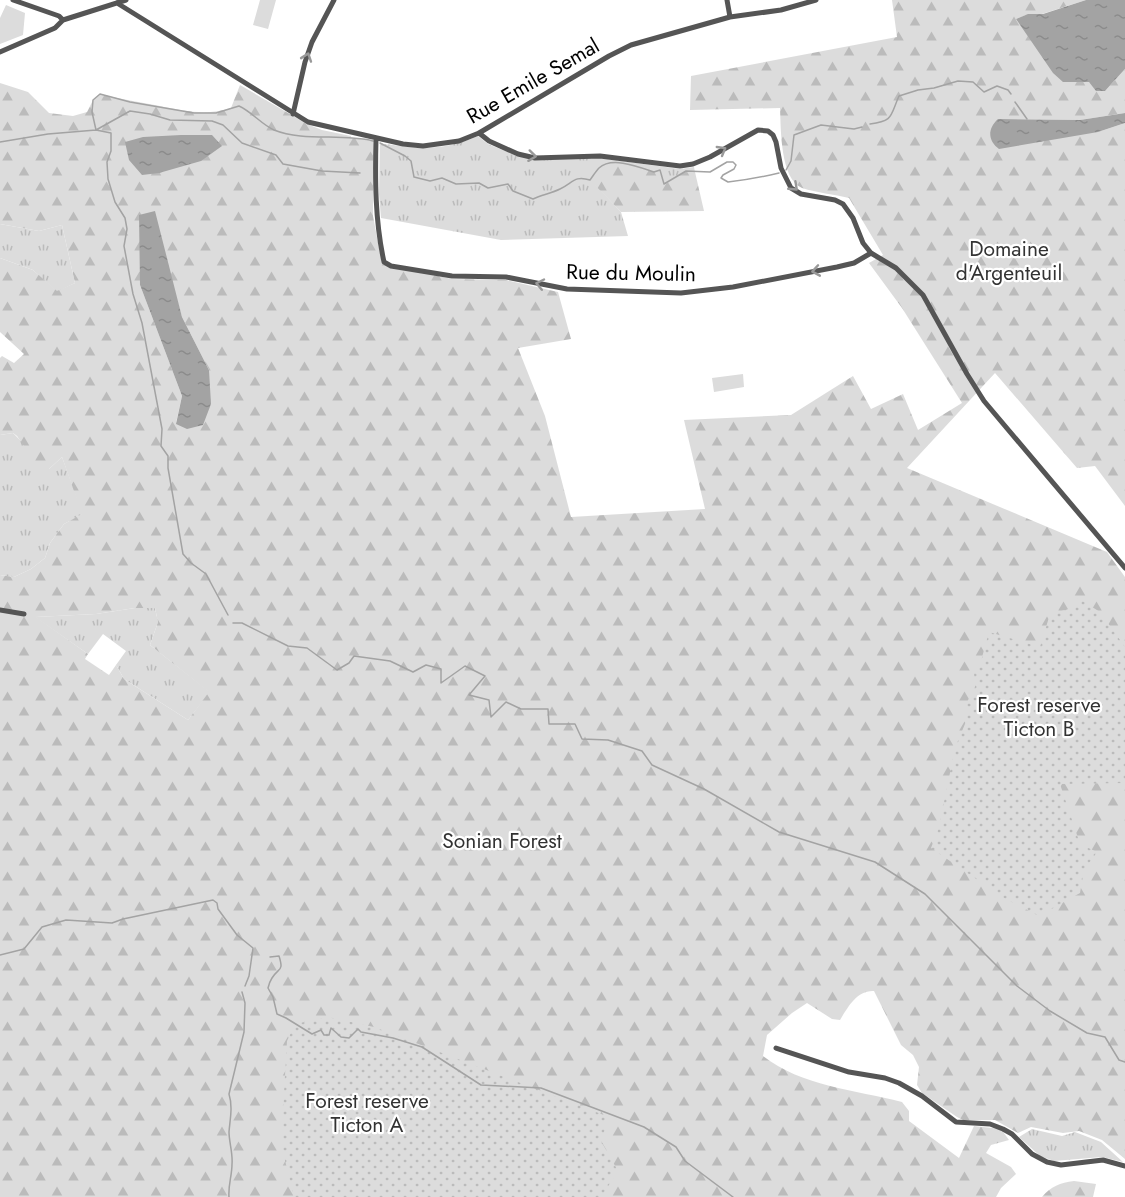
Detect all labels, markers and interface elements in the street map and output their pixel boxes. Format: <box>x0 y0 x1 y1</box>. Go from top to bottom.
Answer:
street label: Rue Emile Semal <box>461 31 605 131</box>
one-way arrow <box>299 52 312 63</box>
one-way arrow <box>716 146 726 157</box>
one-way arrow <box>527 149 536 161</box>
one-way arrow <box>787 180 797 191</box>
park label: Domaine d'Argenteuil <box>956 234 1062 288</box>
street label: Rue du Moulin <box>566 257 696 289</box>
one-way arrow <box>812 264 822 277</box>
one-way arrow <box>535 279 545 292</box>
park label: Forest reserve Ticton B <box>977 690 1101 744</box>
park label: Sonian Forest <box>442 826 562 856</box>
park label: Forest reserve Ticton A <box>305 1086 429 1140</box>

